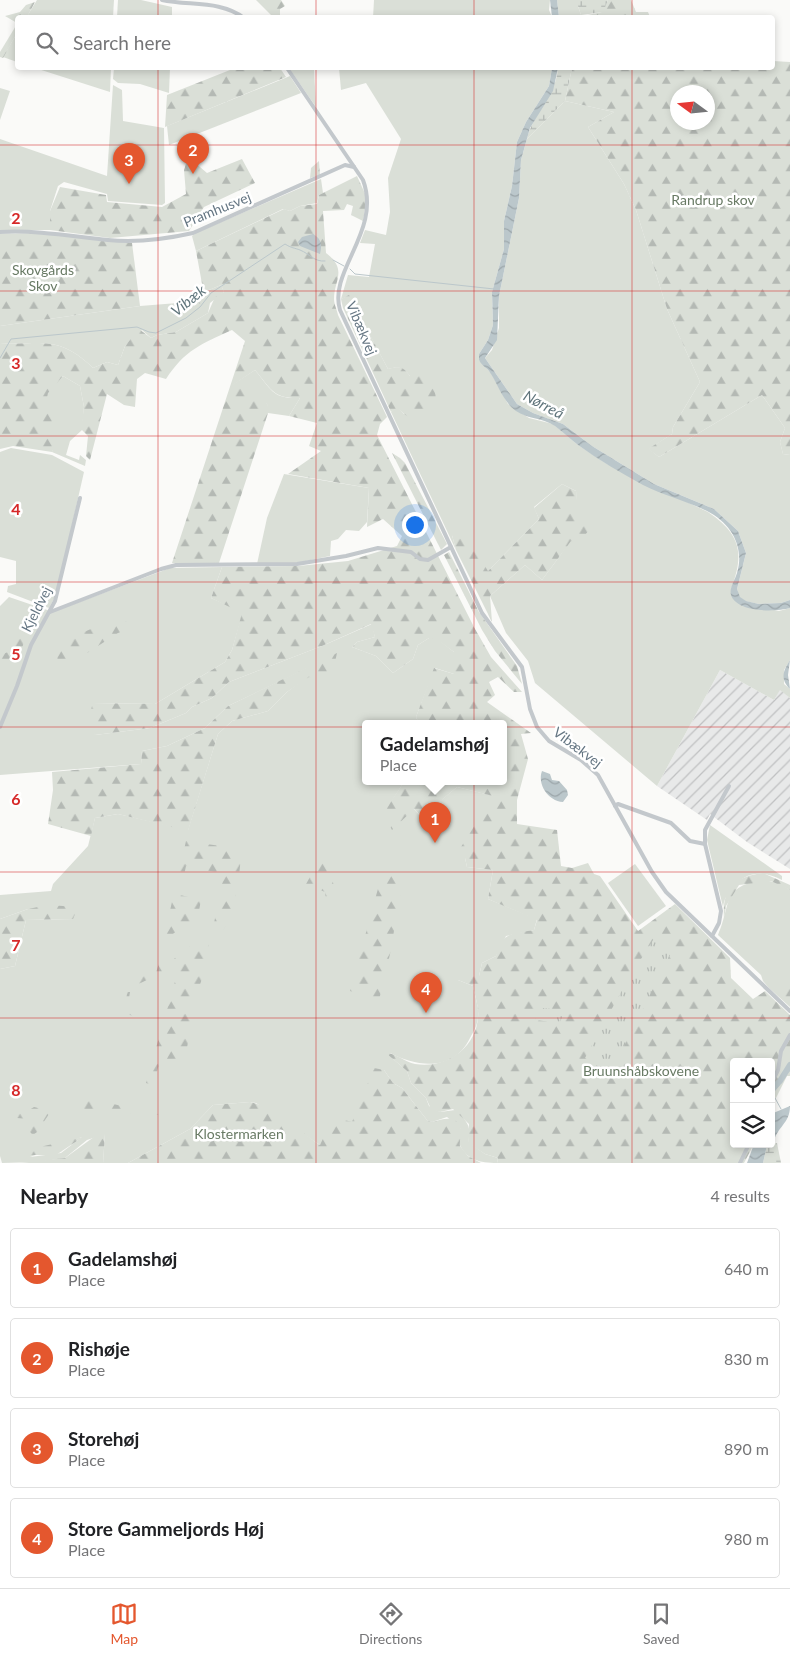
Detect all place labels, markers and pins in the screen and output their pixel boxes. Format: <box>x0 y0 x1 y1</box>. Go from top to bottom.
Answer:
pin: 2 <box>177 133 209 174</box>
pin: 3 <box>113 143 145 184</box>
pin: 1 <box>419 802 451 843</box>
pin: 4 <box>410 972 442 1013</box>

